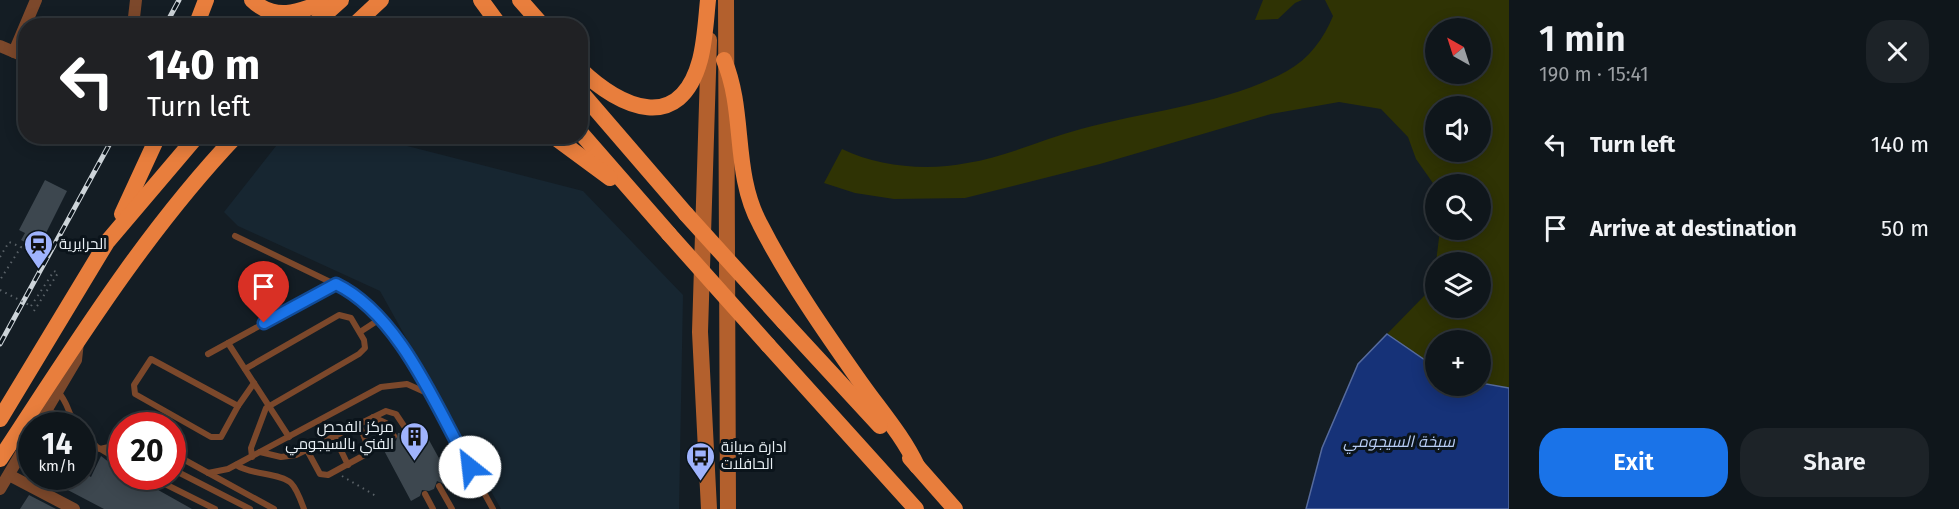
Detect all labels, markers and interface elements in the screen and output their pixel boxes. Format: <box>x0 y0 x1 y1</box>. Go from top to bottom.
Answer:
text: 1 min <box>1539 17 1626 61</box>
north arrow <box>1425 18 1491 84</box>
map controls <box>1425 18 1491 396</box>
button: close <box>1866 20 1929 83</box>
text: 140 m <box>147 40 260 90</box>
icon: left <box>48 42 126 120</box>
text: 190 m · 15:41 <box>1539 62 1649 86</box>
text: Turn left <box>147 91 250 123</box>
button: sound <box>1425 96 1491 162</box>
icon: left <box>1539 128 1572 161</box>
text: Turn left <box>1590 131 1675 158</box>
text: 140 m <box>1871 131 1929 158</box>
button: search <box>1425 174 1491 240</box>
icon: arrive <box>1539 212 1572 245</box>
text: Arrive at destination <box>1590 215 1797 242</box>
text: 50 m <box>1881 215 1929 242</box>
station icon: الحرايرية <box>22 228 54 270</box>
place label: الحرايرية <box>59 235 107 253</box>
button: layers <box>1425 252 1491 318</box>
pin <box>238 261 289 323</box>
icon: arrive <box>247 270 280 303</box>
button: + <box>1425 330 1491 396</box>
speed limit sign: 20 <box>108 412 186 490</box>
place label: مركز الفحص الفني بالسيجومي <box>285 418 394 456</box>
building icon: مركز الفحص الفني بالسيجومي <box>399 420 431 462</box>
text: 14 <box>42 426 72 462</box>
button: Exit <box>1539 428 1728 497</box>
button: Share <box>1740 428 1929 497</box>
water label: سبخة السيجومي <box>1343 432 1455 454</box>
position arrow <box>438 435 502 499</box>
place label: ادارة صيانة الحافلات <box>721 438 787 473</box>
bus stop icon: ادارة صيانة الحافلات <box>684 440 716 482</box>
text: km/h <box>38 457 76 475</box>

